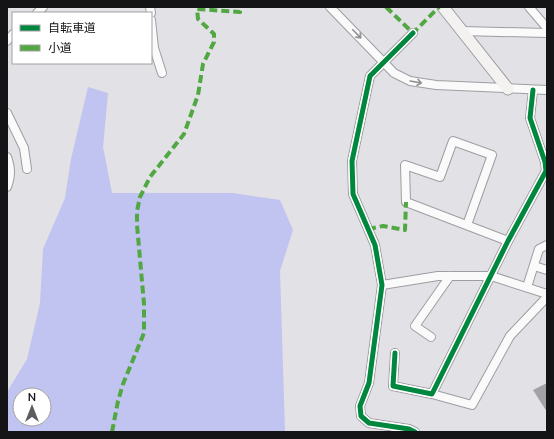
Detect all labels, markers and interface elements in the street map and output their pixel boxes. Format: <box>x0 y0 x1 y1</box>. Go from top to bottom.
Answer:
legend <box>12 12 152 64</box>
text: 自転車道 <box>48 20 96 35</box>
one-way arrow <box>352 29 362 39</box>
text: 小道 <box>48 40 72 55</box>
one-way arrow <box>409 78 422 86</box>
north arrow <box>12 387 52 427</box>
text: N <box>28 390 36 404</box>

